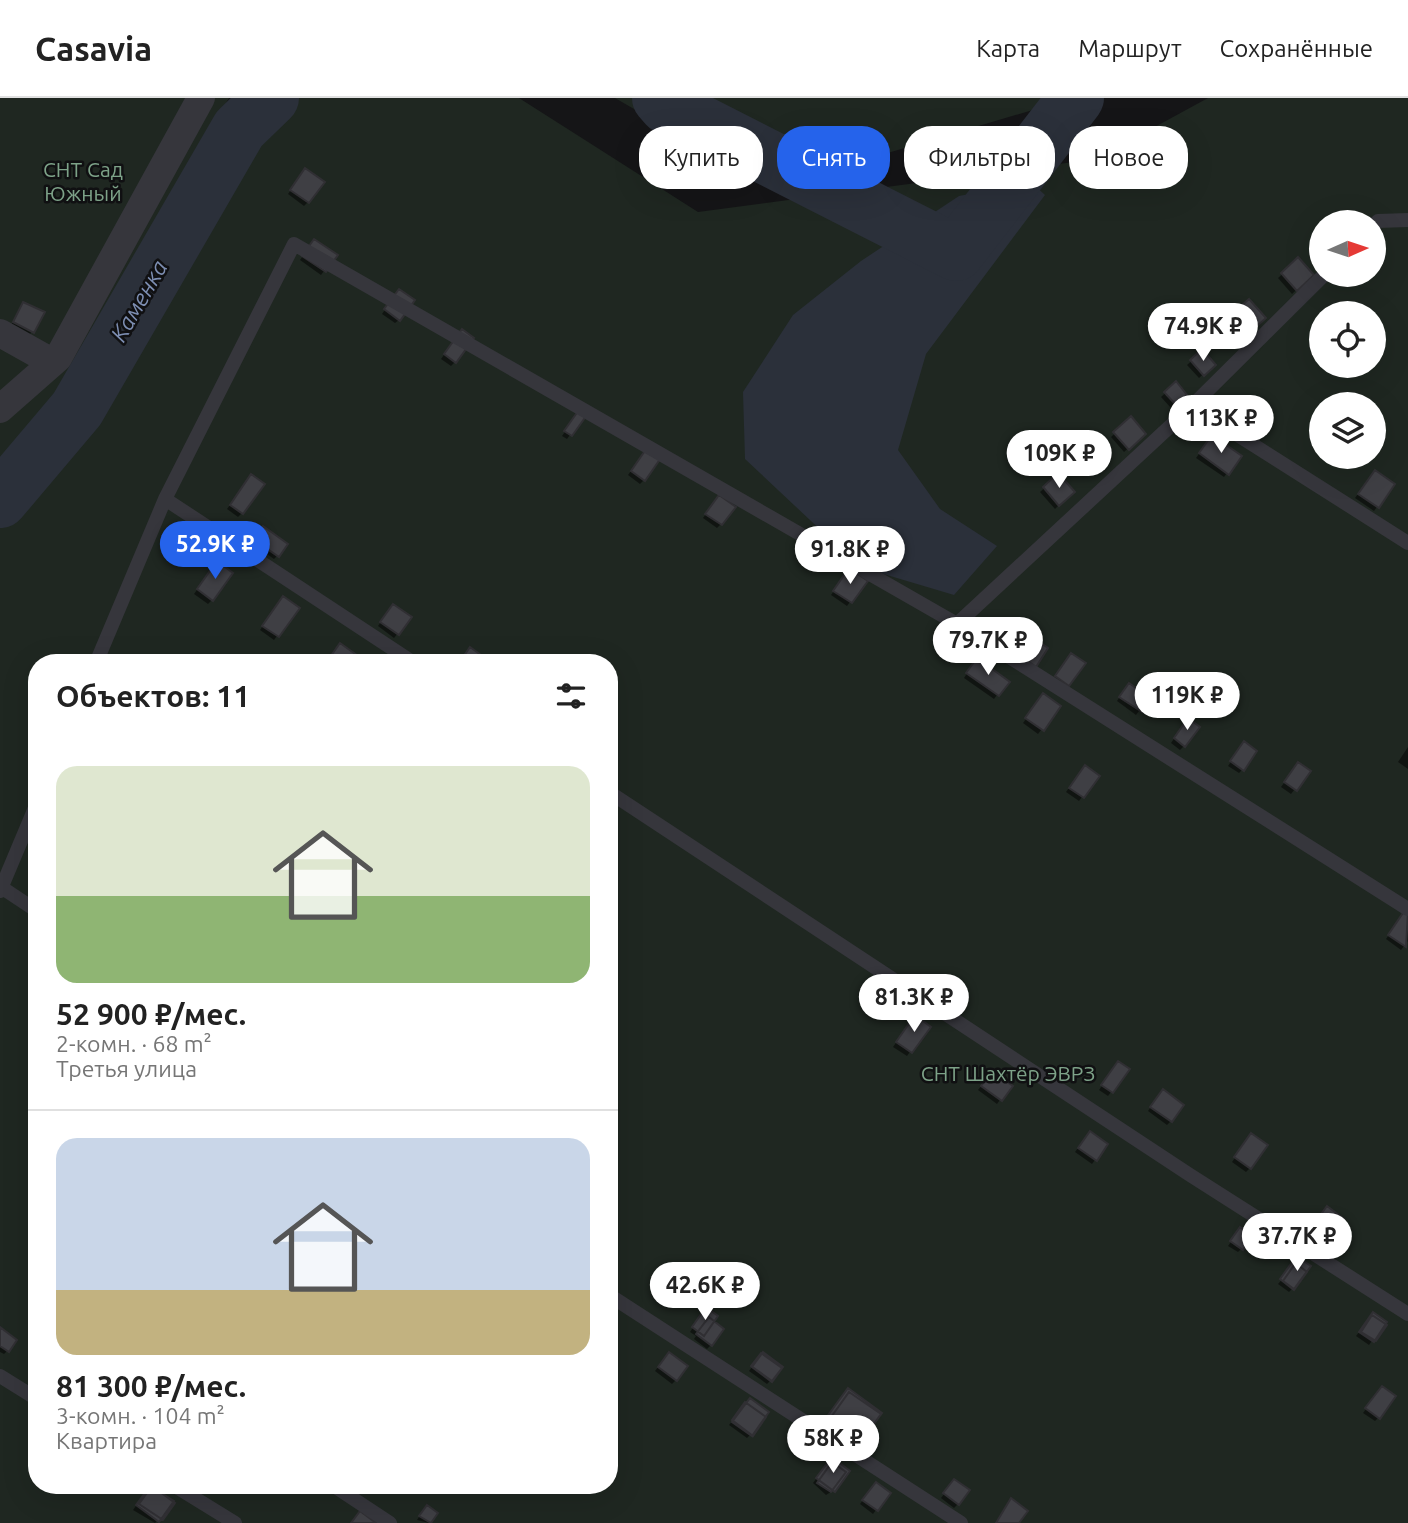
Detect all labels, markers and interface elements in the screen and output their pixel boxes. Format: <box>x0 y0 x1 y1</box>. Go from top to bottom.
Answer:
text: Casavia <box>35 30 152 67</box>
text: Карта <box>976 35 1040 62</box>
text: Маршрут <box>1078 35 1182 62</box>
text: Сохранённые <box>1220 35 1373 62</box>
chip: Купить <box>639 126 763 189</box>
chip: Снять <box>777 126 890 189</box>
chip: Фильтры <box>904 126 1055 189</box>
chip: Новое <box>1069 126 1188 189</box>
park label: СНТ Сад Южный <box>43 157 123 205</box>
north arrow <box>1309 210 1386 287</box>
map controls <box>1309 210 1386 469</box>
water label: Каменка <box>105 256 172 346</box>
button: locate <box>1309 301 1386 378</box>
pin: 74.9K ₽ <box>1138 303 1268 363</box>
text: 74.9K ₽ <box>1164 313 1242 338</box>
button: layers <box>1309 392 1386 469</box>
pin: 113K ₽ <box>1164 396 1278 455</box>
text: 113K ₽ <box>1185 405 1257 430</box>
pin: 109K ₽ <box>1002 430 1116 490</box>
text: 109K ₽ <box>1023 440 1095 465</box>
pin: 52.9K ₽ <box>150 522 280 581</box>
pin: 91.8K ₽ <box>785 526 915 586</box>
text: 52.9K ₽ <box>176 531 254 556</box>
text: 91.8K ₽ <box>811 536 889 561</box>
pin: 79.7K ₽ <box>923 618 1053 677</box>
text: 79.7K ₽ <box>949 627 1027 652</box>
pin: 119K ₽ <box>1130 672 1244 732</box>
icon: filters <box>552 677 590 715</box>
text: Объектов: 11 <box>56 679 250 713</box>
text: 119K ₽ <box>1151 682 1223 707</box>
icon: home <box>260 812 386 938</box>
pin: 81.3K ₽ <box>849 974 979 1034</box>
text: 81.3K ₽ <box>875 984 953 1009</box>
text: 52 900 ₽/мес. <box>56 997 246 1031</box>
text: 2-комн. · 68 m² <box>56 1031 212 1056</box>
text: Третья улица <box>56 1056 197 1081</box>
park label: СНТ Шахтёр ЭВРЗ <box>921 1061 1095 1085</box>
icon: home <box>260 1184 386 1310</box>
pin: 37.7K ₽ <box>1232 1214 1362 1273</box>
text: 37.7K ₽ <box>1258 1223 1336 1248</box>
pin: 42.6K ₽ <box>640 1262 770 1322</box>
text: 42.6K ₽ <box>666 1272 744 1297</box>
text: 81 300 ₽/мес. <box>56 1369 246 1403</box>
text: 3-комн. · 104 m² <box>56 1403 225 1428</box>
pin: 58K ₽ <box>784 1416 882 1475</box>
text: 58K ₽ <box>803 1425 863 1450</box>
text: Квартира <box>56 1428 157 1453</box>

